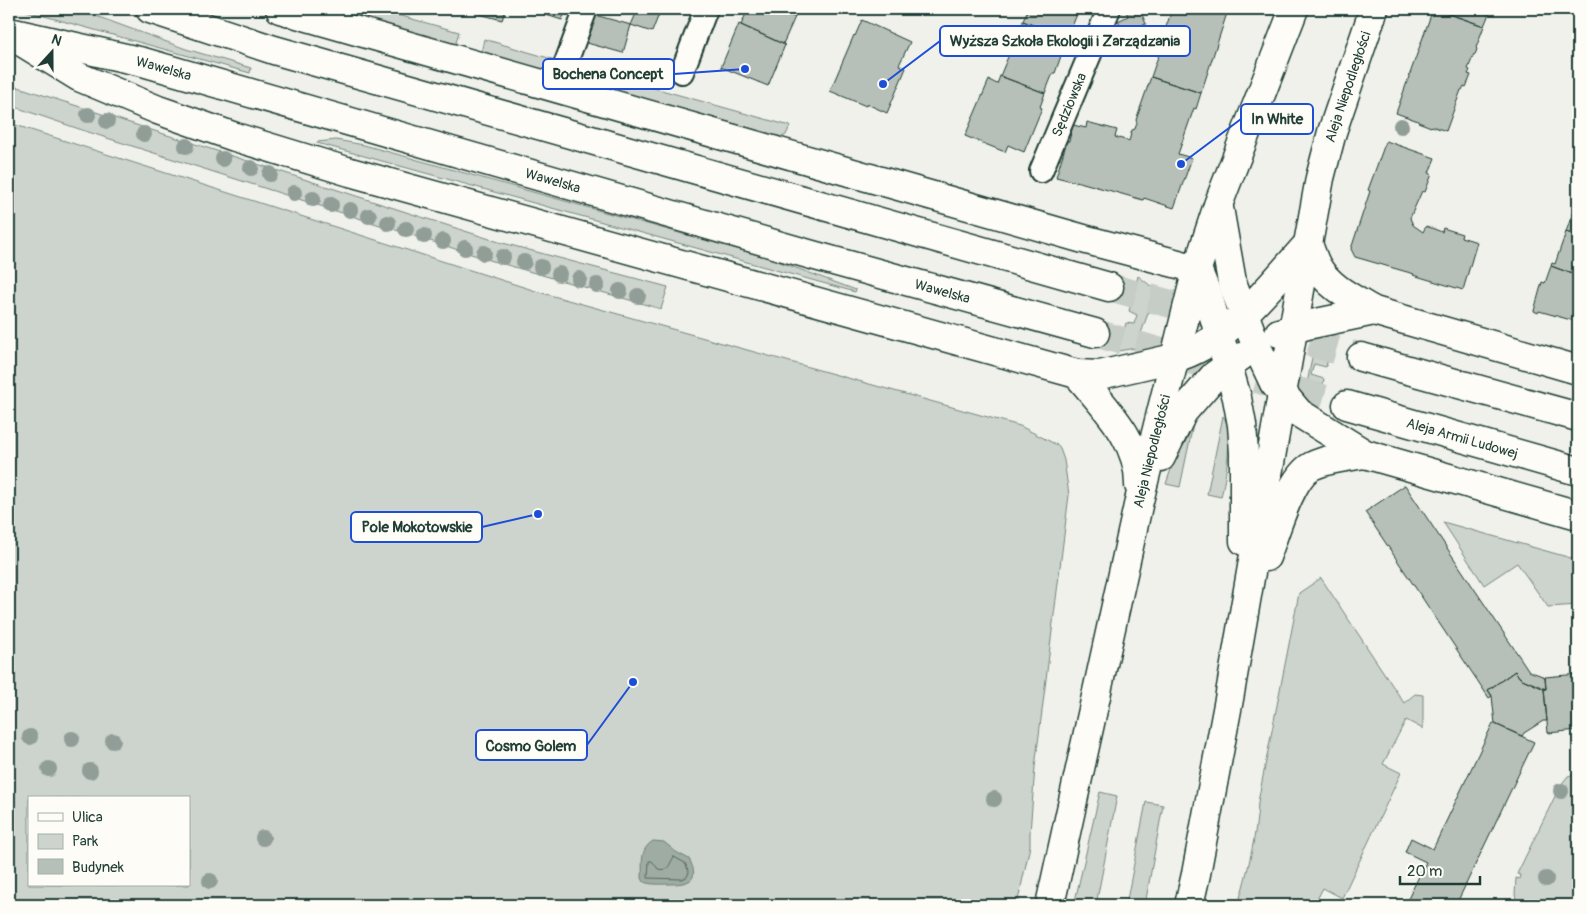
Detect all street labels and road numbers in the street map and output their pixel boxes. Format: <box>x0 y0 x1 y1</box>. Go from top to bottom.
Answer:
street label: Aleja Niepodległości <box>1321 29 1374 144</box>
street label: Wawelska <box>135 52 193 84</box>
street label: Sędziowska <box>1048 70 1090 139</box>
street label: Wawelska <box>523 164 583 196</box>
street label: Wawelska <box>913 275 972 307</box>
street label: Aleja Niepodległości <box>1129 392 1174 509</box>
street label: Aleja Armii Ludowej <box>1405 414 1520 462</box>

